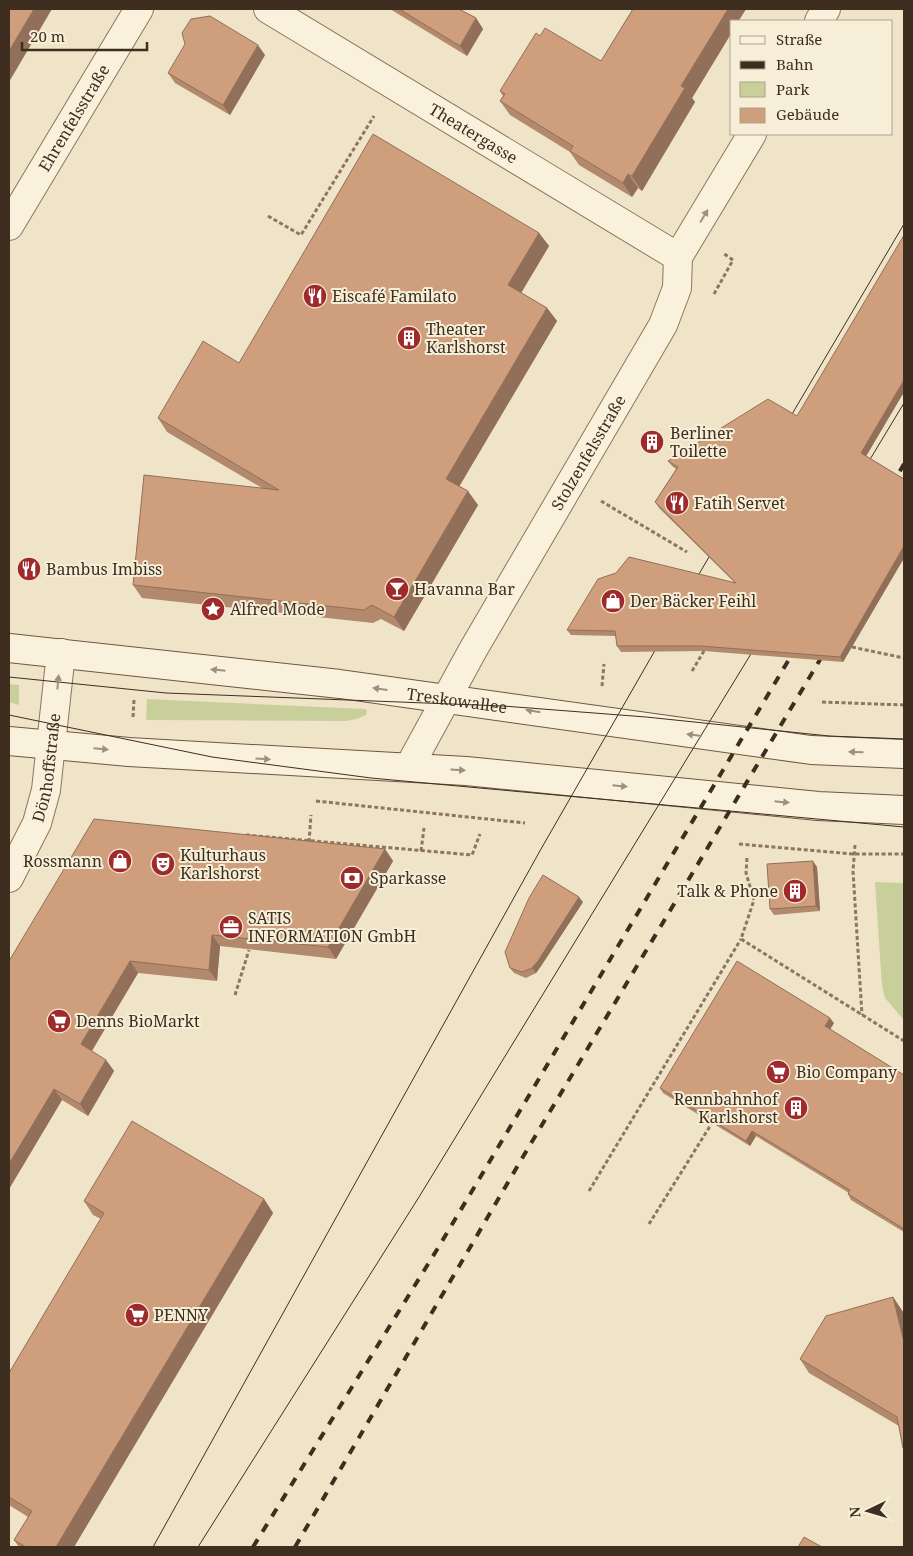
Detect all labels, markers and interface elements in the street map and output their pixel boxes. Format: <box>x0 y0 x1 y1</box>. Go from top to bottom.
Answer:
scale bar <box>22 20 148 52</box>
legend <box>730 20 893 135</box>
text: 20 m <box>30 26 65 46</box>
text: Straße <box>776 29 822 49</box>
text: Bahn <box>776 54 814 74</box>
street label: Ehrenfelsstraße <box>33 60 114 176</box>
text: Park <box>776 79 810 99</box>
street label: Theatergasse <box>425 98 522 168</box>
text: Gebäude <box>776 104 839 124</box>
one-way arrow <box>699 209 708 222</box>
restaurant icon: Eiscafé Familato <box>302 283 328 309</box>
place label: Eiscafé Familato <box>332 285 457 307</box>
place label: Theater Karlshorst <box>426 318 506 358</box>
building icon: Theater Karlshorst <box>396 325 422 351</box>
street label: Stolzenfelsstraße <box>546 391 631 514</box>
place label: Berliner Toilette <box>670 422 734 462</box>
building icon: Berliner Toilette <box>639 429 665 455</box>
restaurant icon: Fatih Servet <box>664 490 690 516</box>
place label: Fatih Servet <box>694 492 786 514</box>
restaurant icon: Bambus Imbiss <box>16 556 42 582</box>
place label: Bambus Imbiss <box>46 558 162 580</box>
bar icon: Havanna Bar <box>384 576 410 602</box>
place label: Havanna Bar <box>414 578 515 600</box>
shop icon: Der Bäcker Feihl <box>600 588 626 614</box>
place label: Der Bäcker Feihl <box>630 590 756 612</box>
place icon: Alfred Mode <box>200 596 226 622</box>
place label: Alfred Mode <box>230 598 325 620</box>
one-way arrow <box>210 666 226 674</box>
one-way arrow <box>54 673 62 689</box>
street label: Treskowallee <box>405 682 509 718</box>
one-way arrow <box>371 685 387 693</box>
one-way arrow <box>525 707 541 715</box>
street label: Dönhoffstraße <box>27 712 65 825</box>
one-way arrow <box>686 731 702 739</box>
one-way arrow <box>93 746 109 754</box>
one-way arrow <box>847 747 863 755</box>
one-way arrow <box>255 756 271 764</box>
one-way arrow <box>450 767 466 775</box>
one-way arrow <box>612 782 628 790</box>
one-way arrow <box>774 798 790 806</box>
place label: Kulturhaus Karlshorst <box>180 844 266 884</box>
shop icon: Rossmann <box>107 848 133 874</box>
place label: Rossmann <box>23 850 102 872</box>
theatre icon: Kulturhaus Karlshorst <box>150 851 176 877</box>
bank icon: Sparkasse <box>339 865 365 891</box>
place label: Sparkasse <box>370 867 446 889</box>
building icon: Talk & Phone <box>782 878 808 904</box>
place label: Talk & Phone <box>677 880 778 902</box>
place label: SATIS INFORMATION GmbH <box>248 907 417 947</box>
office icon: SATIS INFORMATION GmbH <box>218 914 244 940</box>
supermarket icon: Denns BioMarkt <box>46 1008 72 1034</box>
place label: Denns BioMarkt <box>76 1010 200 1032</box>
supermarket icon: Bio Company <box>765 1059 791 1085</box>
place label: Bio Company <box>796 1061 898 1083</box>
place label: Rennbahnhof Karlshorst <box>674 1088 780 1128</box>
building icon: Rennbahnhof Karlshorst <box>783 1095 809 1121</box>
supermarket icon: PENNY <box>124 1302 150 1328</box>
place label: PENNY <box>154 1304 209 1326</box>
north arrow <box>843 1486 893 1536</box>
text: N <box>845 1506 864 1519</box>

